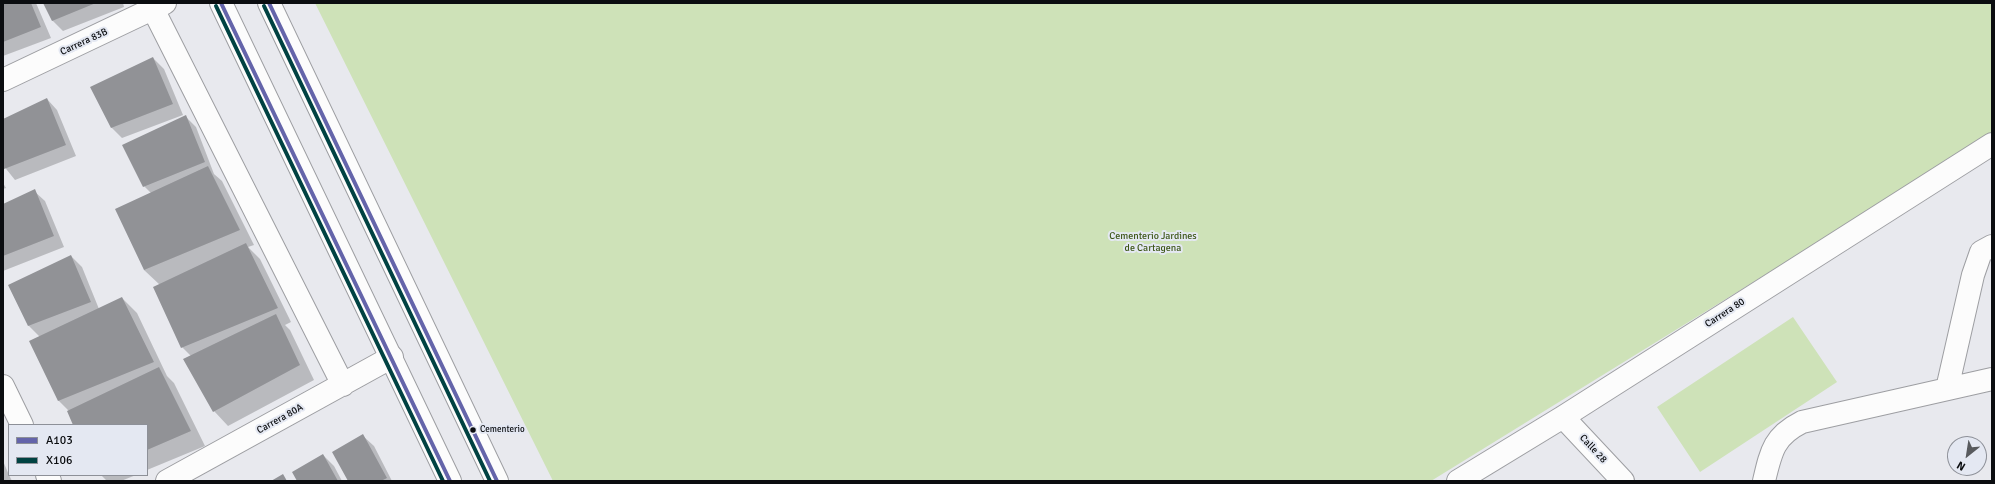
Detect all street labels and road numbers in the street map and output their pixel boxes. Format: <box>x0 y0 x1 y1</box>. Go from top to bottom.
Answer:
street label: Carrera 83B <box>58 26 110 58</box>
street label: Carrera 80 <box>1703 296 1747 330</box>
street label: Carrera 80A <box>255 401 305 437</box>
street label: Calle 28 <box>1577 432 1609 466</box>

